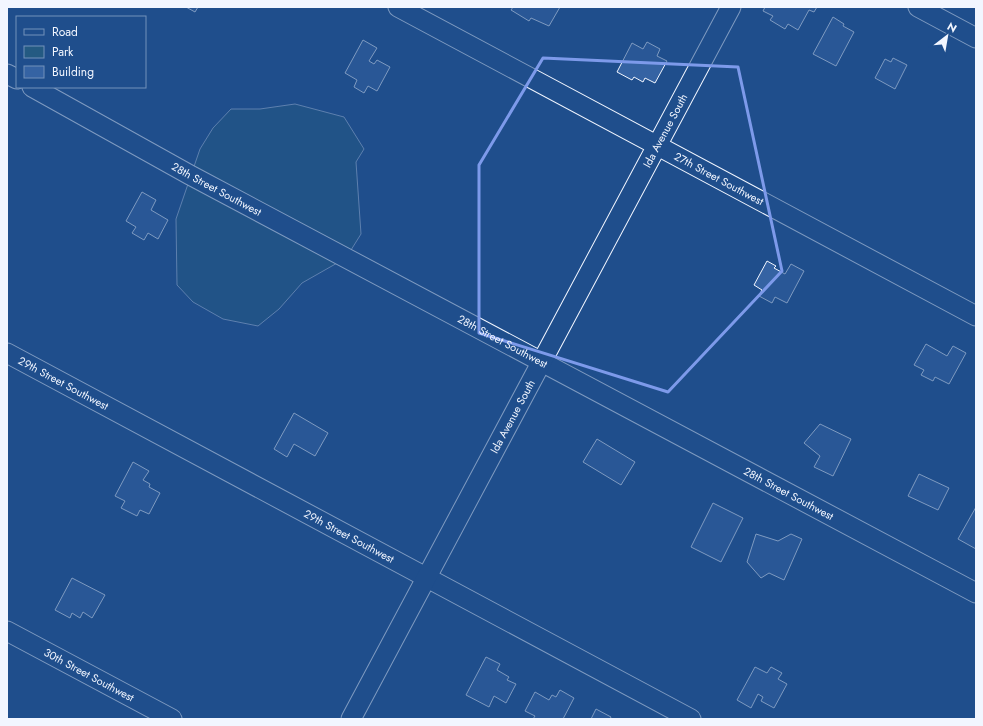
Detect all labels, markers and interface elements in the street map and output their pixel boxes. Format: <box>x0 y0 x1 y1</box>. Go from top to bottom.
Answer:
legend <box>16 16 146 88</box>
north arrow <box>927 16 967 56</box>
text: N <box>944 18 960 37</box>
text: Road <box>52 23 78 41</box>
text: Park <box>52 43 74 61</box>
text: Building <box>52 63 94 81</box>
street label: Ida Avenue South <box>639 91 691 170</box>
street label: 27th Street Southwest <box>671 148 767 209</box>
street label: 28th Street Southwest <box>169 158 265 220</box>
street label: 28th Street Southwest <box>455 311 551 372</box>
street label: 29th Street Southwest <box>15 353 112 414</box>
street label: Ida Avenue South <box>486 377 539 456</box>
street label: 28th Street Southwest <box>741 463 837 524</box>
street label: 29th Street Southwest <box>301 505 397 567</box>
street label: 30th Street Southwest <box>41 644 137 706</box>

